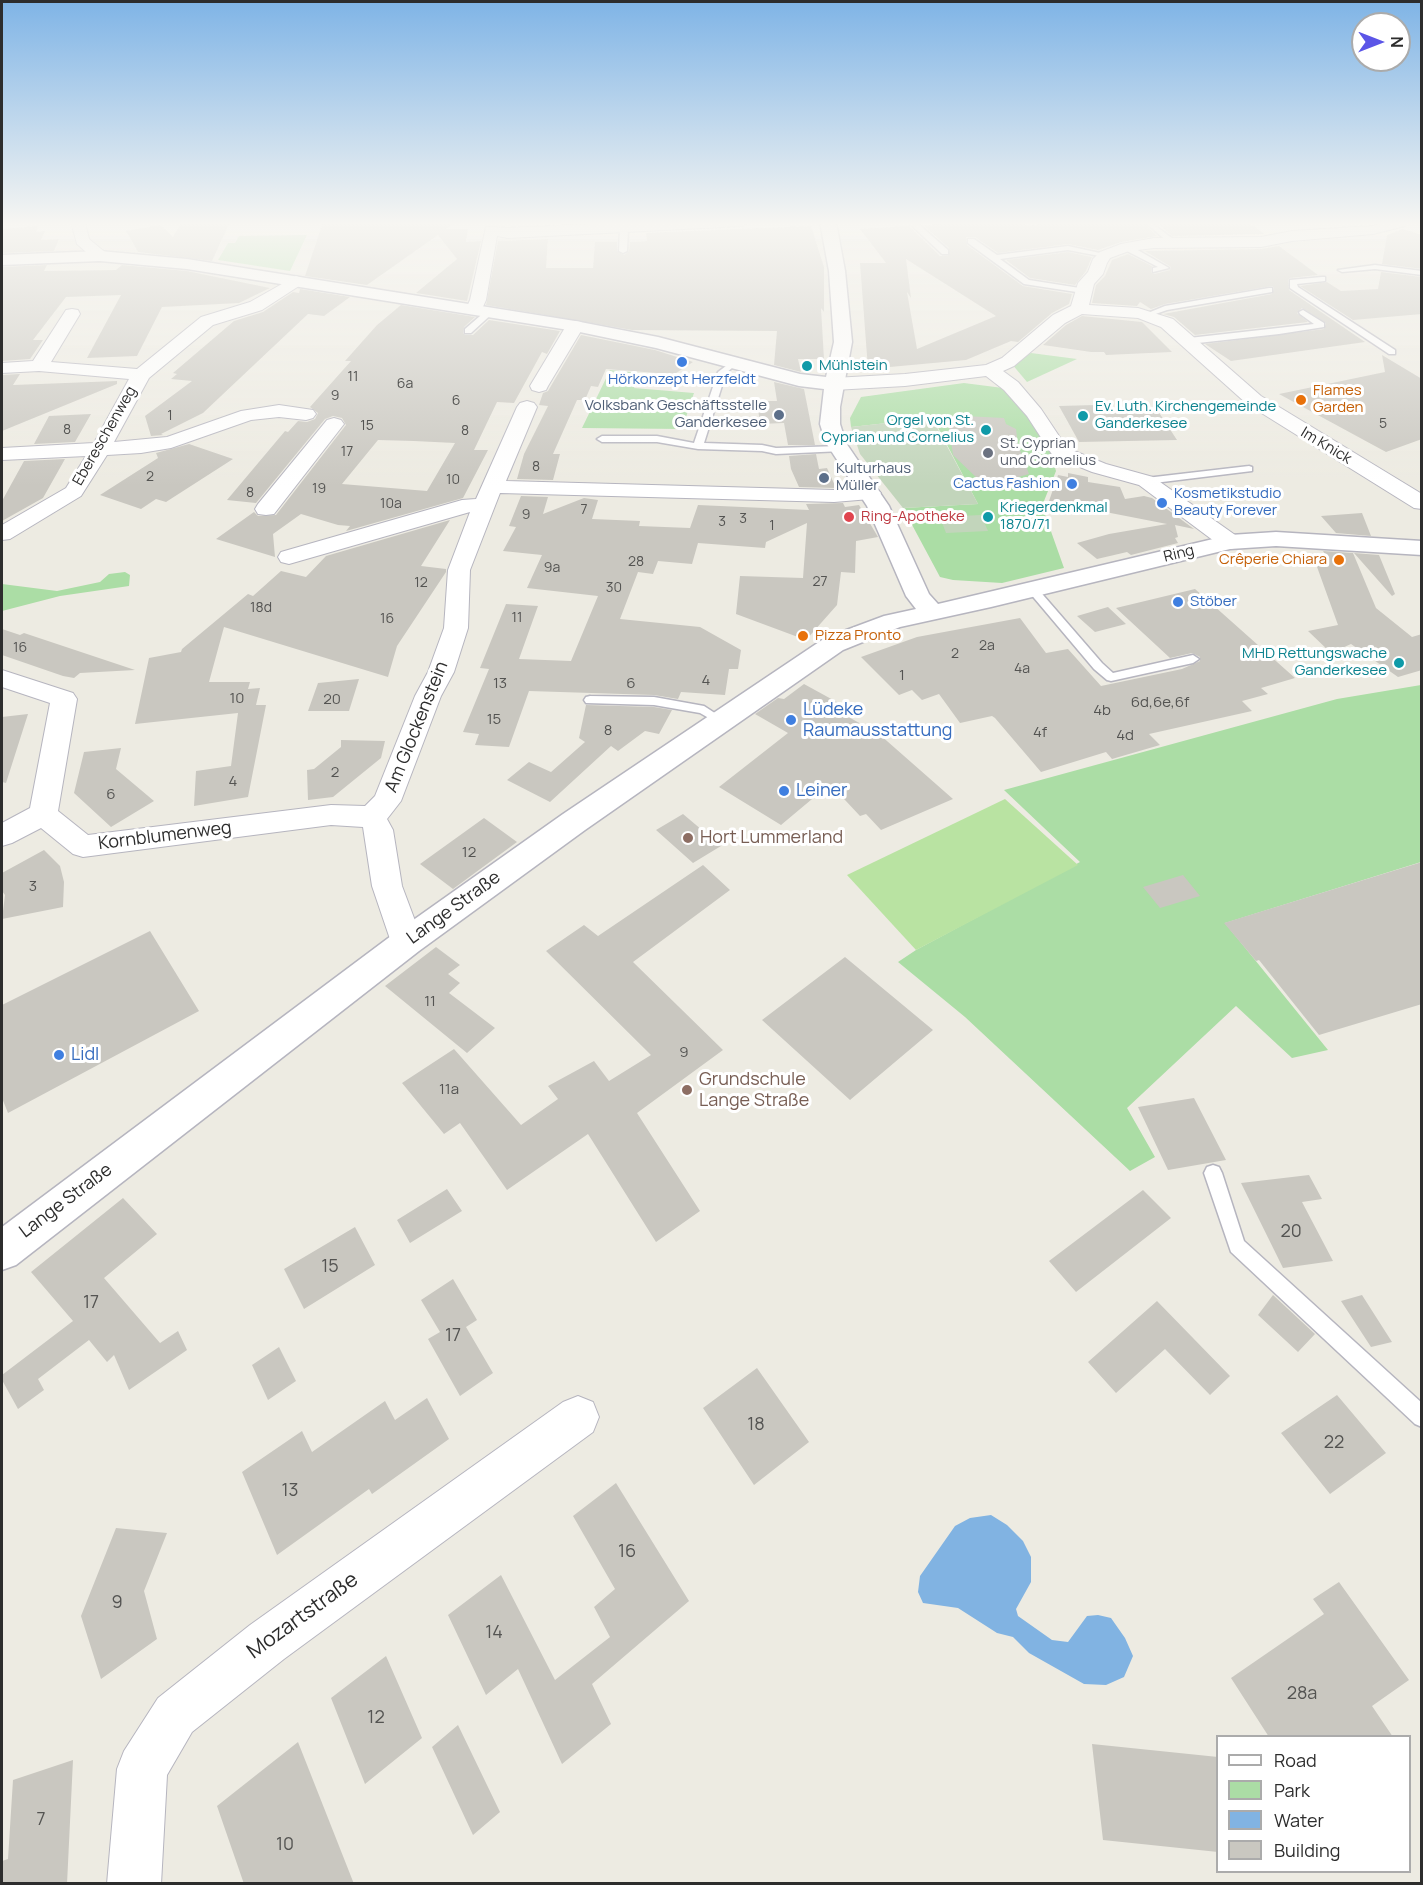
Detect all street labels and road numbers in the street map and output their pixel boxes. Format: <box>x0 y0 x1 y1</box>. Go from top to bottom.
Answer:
street label: Ebereschenweg <box>69 383 141 489</box>
street label: Im Knick <box>1297 424 1355 468</box>
street label: Ring <box>1162 542 1196 566</box>
street label: Am Glockenstein <box>381 658 453 796</box>
street label: Kornblumenweg <box>97 817 233 855</box>
street label: Lange Straße <box>403 867 505 949</box>
street label: Lange Straße <box>15 1159 117 1243</box>
street label: Mozartstraße <box>243 1567 363 1665</box>

